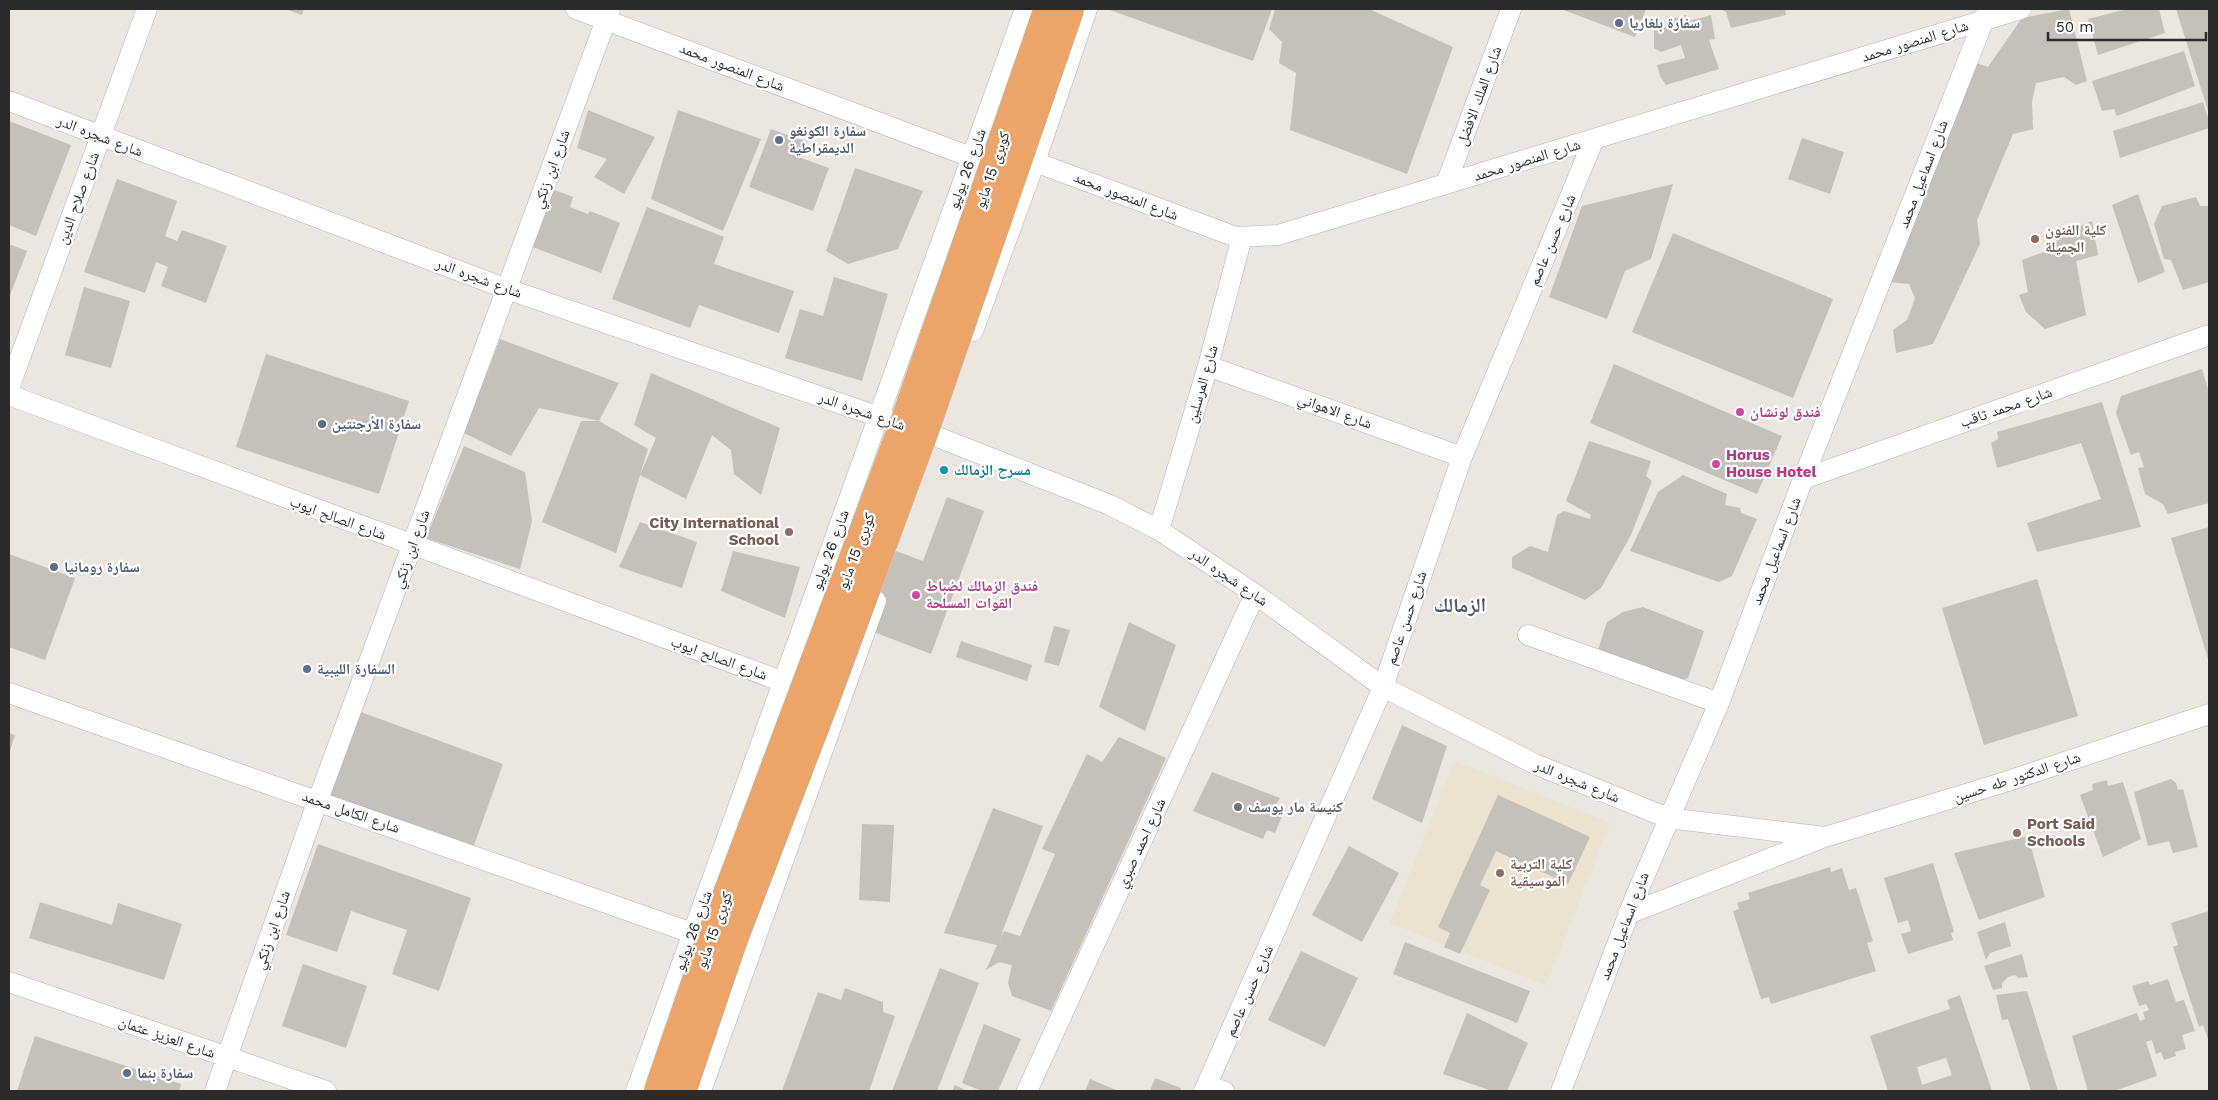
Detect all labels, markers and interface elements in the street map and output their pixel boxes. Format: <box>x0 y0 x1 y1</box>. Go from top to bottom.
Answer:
scale bar <box>2048 10 2206 42</box>
place label: سفارة بلغاريا <box>1629 14 1700 32</box>
street label: شارع المنصور محمد <box>1859 16 1971 67</box>
marker: سفارة بلغاريا <box>1613 17 1625 29</box>
text: 50 m <box>2056 18 2093 36</box>
street label: شارع المنصور محمد <box>677 39 787 96</box>
street label: شارع الملك الافضل <box>1453 44 1506 149</box>
street label: شارع شجره الدر <box>53 111 146 162</box>
street label: شارع اسماعيل محمد <box>1894 117 1953 231</box>
place label: سفارة الكونغو الديمقراطية <box>789 122 866 157</box>
street label: شارع 26 يوليو <box>944 126 991 212</box>
street label: شارع ابن زنكي <box>528 127 576 212</box>
street label: كوبرى 15 مايو <box>970 129 1015 211</box>
marker: سفارة الكونغو الديمقراطية <box>773 134 785 146</box>
street label: شارع المنصور محمد <box>1471 135 1583 186</box>
street label: شارع صلاح الدين <box>53 149 104 247</box>
street label: شارع المنصور محمد <box>1071 168 1181 225</box>
street label: شارع حسن عاصم <box>1525 191 1580 289</box>
place label: كلية الفنون الجميلة <box>2045 221 2107 256</box>
marker: كلية الفنون الجميلة <box>2029 233 2041 245</box>
street label: شارع شجره الدر <box>432 254 525 303</box>
street label: شارع المرسلين <box>1182 343 1223 425</box>
street label: شارع محمد ثاقب <box>1958 383 2055 432</box>
street label: شارع شجره الدر <box>815 387 908 435</box>
street label: شارع الاهواني <box>1294 389 1375 435</box>
place label: فندق لونشان <box>1750 403 1821 421</box>
marker: فندق لونشان <box>1734 406 1746 418</box>
place label: سفارة الأرجنتين <box>332 415 421 433</box>
marker: سفارة الأرجنتين <box>316 418 328 430</box>
place label: Horus House Hotel <box>1726 446 1817 481</box>
marker: Horus House Hotel <box>1710 458 1722 470</box>
place label: مسرح الزمالك <box>954 461 1031 479</box>
marker: مسرح الزمالك <box>938 464 950 476</box>
street label: شارع الصالح ايوب <box>287 492 389 545</box>
street label: شارع اسماعيل محمد <box>1747 494 1806 608</box>
street label: شارع ابن زنكي <box>388 507 436 592</box>
street label: شارع 26 يوليو <box>807 507 854 593</box>
street label: كوبرى 15 مايو <box>833 510 880 592</box>
place label: City International School <box>649 514 779 549</box>
marker: City International School <box>783 526 795 538</box>
street label: شارع شجره الدر <box>1185 544 1272 611</box>
place label: سفارة رومانيا <box>64 558 140 576</box>
marker: سفارة رومانيا <box>48 561 60 573</box>
street label: شارع حسن عاصم <box>1382 569 1431 668</box>
place label: فندق الزمالك لضباط القوات المسلحة <box>926 577 1038 612</box>
marker: فندق الزمالك لضباط القوات المسلحة <box>910 589 922 601</box>
district label: الزمالك <box>1434 593 1486 617</box>
street label: شارع الصالح ايوب <box>668 632 770 685</box>
place label: السفارة الليبية <box>317 660 395 678</box>
marker: السفارة الليبية <box>301 663 313 675</box>
street label: شارع الدكتور طه حسين <box>1951 748 2083 807</box>
street label: شارع شجره الدر <box>1530 755 1622 807</box>
street label: شارع الكامل محمد <box>300 787 402 838</box>
street label: شارع احمد صبري <box>1112 795 1172 892</box>
place label: كنيسة مار يوسف <box>1248 798 1343 816</box>
marker: كنيسة مار يوسف <box>1232 801 1244 813</box>
place label: Port Said Schools <box>2027 815 2095 850</box>
marker: Port Said Schools <box>2011 827 2023 839</box>
place label: كلية التربية الموسيقية <box>1510 855 1573 890</box>
marker: كلية التربية الموسيقية <box>1494 867 1506 879</box>
street label: شارع اسماعيل محمد <box>1595 869 1654 983</box>
street label: شارع ابن زنكي <box>250 888 297 973</box>
street label: شارع 26 يوليو <box>670 888 717 974</box>
street label: كوبرى 15 مايو <box>692 889 737 971</box>
street label: شارع حسن عاصم <box>1221 942 1278 1040</box>
street label: شارع العزيز عثمان <box>116 1012 218 1063</box>
place label: سفارة بنما <box>137 1064 193 1082</box>
marker: سفارة بنما <box>121 1067 133 1079</box>

